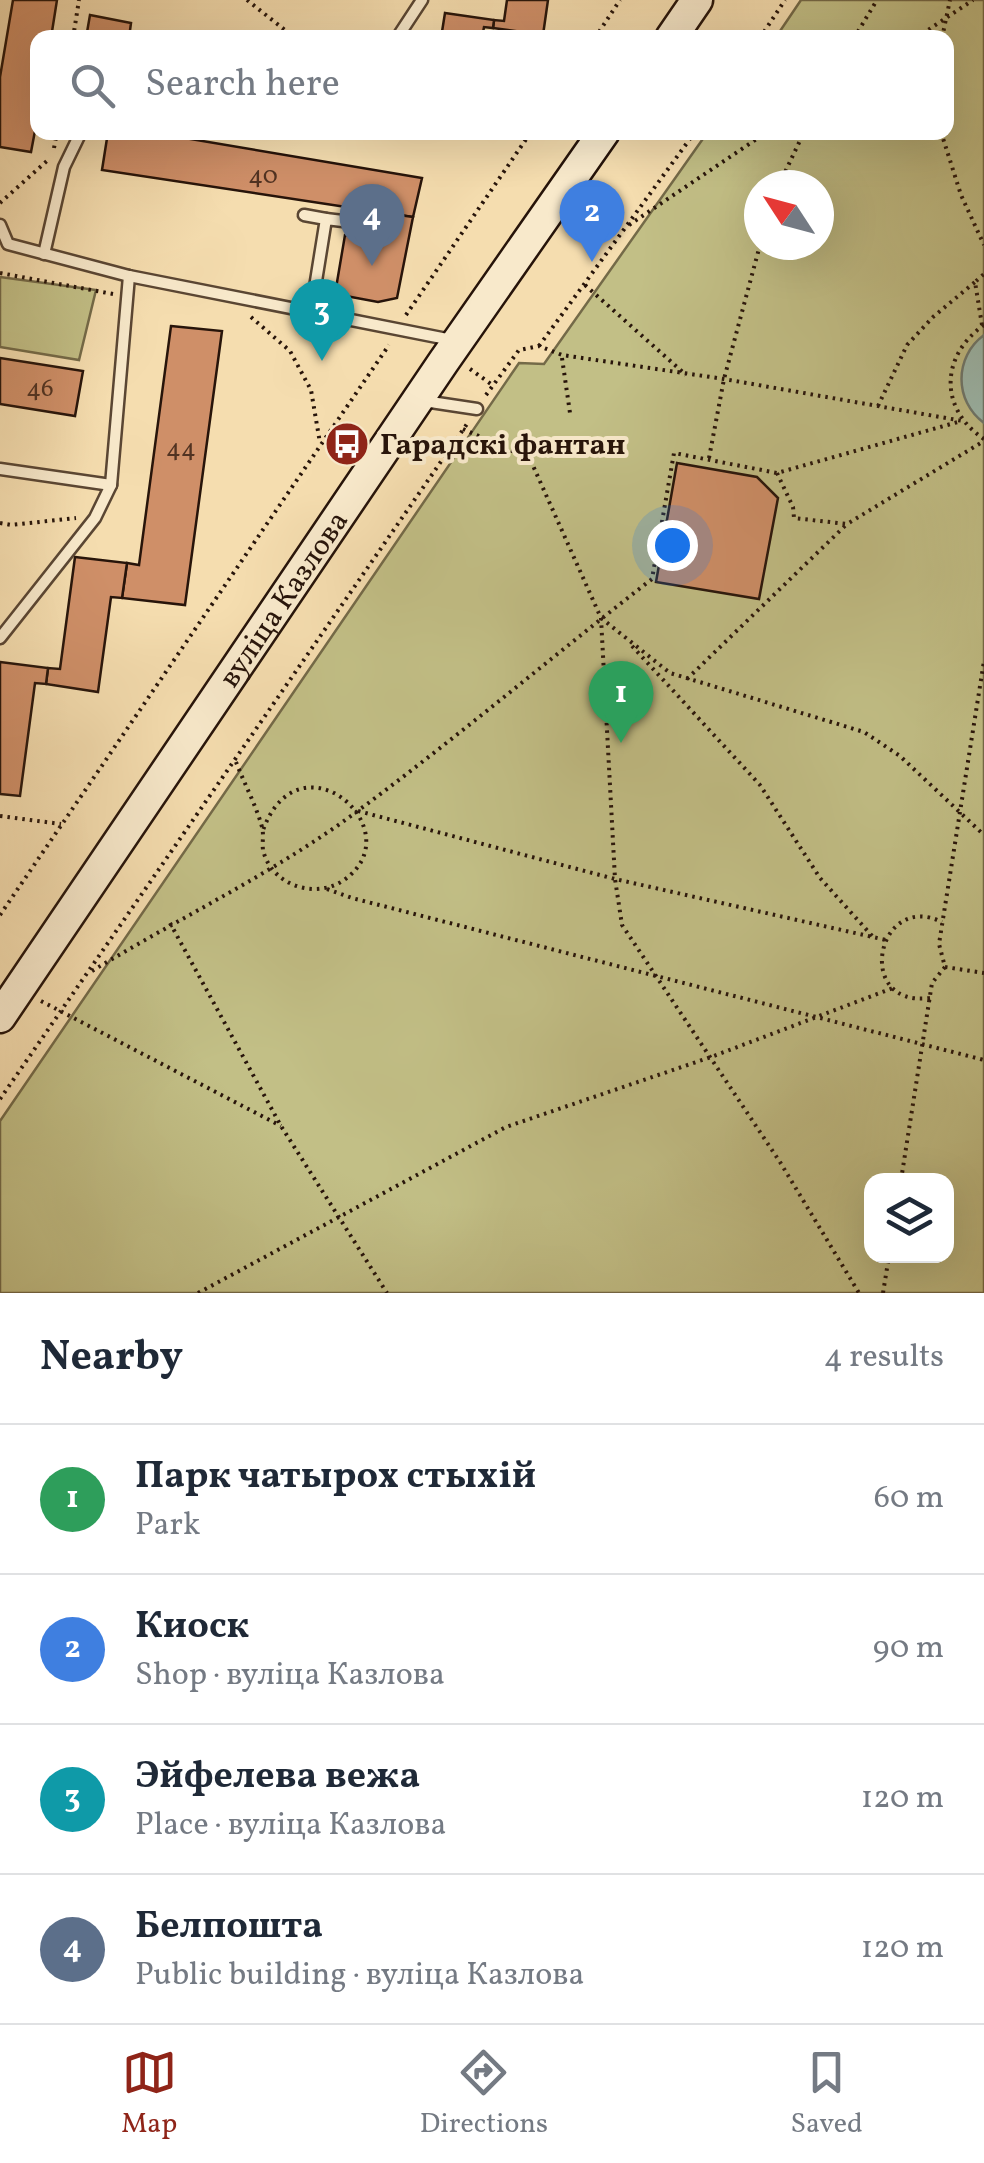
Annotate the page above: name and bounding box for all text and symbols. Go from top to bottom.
search box [30,30,954,140]
icon: search [65,58,120,113]
text: Search here [145,59,340,112]
house number: 40 [248,159,278,194]
north arrow [744,170,834,260]
pin: 2 [560,180,624,262]
pin: 4 [340,184,404,266]
pin: 3 [290,278,354,361]
house number: 46 [26,372,54,407]
bus stop icon: Гарадскі фантан [324,421,370,467]
place label: Гарадскі фантан [380,425,626,467]
house number: 44 [166,432,196,467]
street label: вуліца Казлова [210,503,360,697]
your location [647,520,698,571]
pin: 1 [588,660,654,743]
map controls [864,1173,954,1263]
button: layers [864,1173,954,1263]
text: Nearby [40,1329,183,1388]
text: 4 results [824,1336,944,1380]
text: Парк чатырох стыхій [135,1451,536,1504]
text: 1 [66,1477,79,1521]
text: 60 m [874,1477,944,1521]
text: Park [135,1504,200,1548]
text: Киоск [135,1601,249,1654]
text: 2 [64,1627,81,1671]
text: 90 m [873,1627,944,1671]
text: Shop · вуліца Казлова [135,1654,445,1698]
text: Эйфелева вежа [135,1751,420,1804]
text: 3 [64,1777,81,1821]
text: 120 m [861,1777,944,1821]
text: Place · вуліца Казлова [135,1804,446,1848]
text: Белпошта [135,1901,323,1954]
text: 4 [63,1927,82,1971]
text: 120 m [861,1927,944,1971]
text: Public building · вуліца Казлова [135,1954,584,1998]
tab: Map [121,2045,177,2144]
tab: Directions [420,2045,548,2144]
tab: Saved [791,2045,863,2144]

